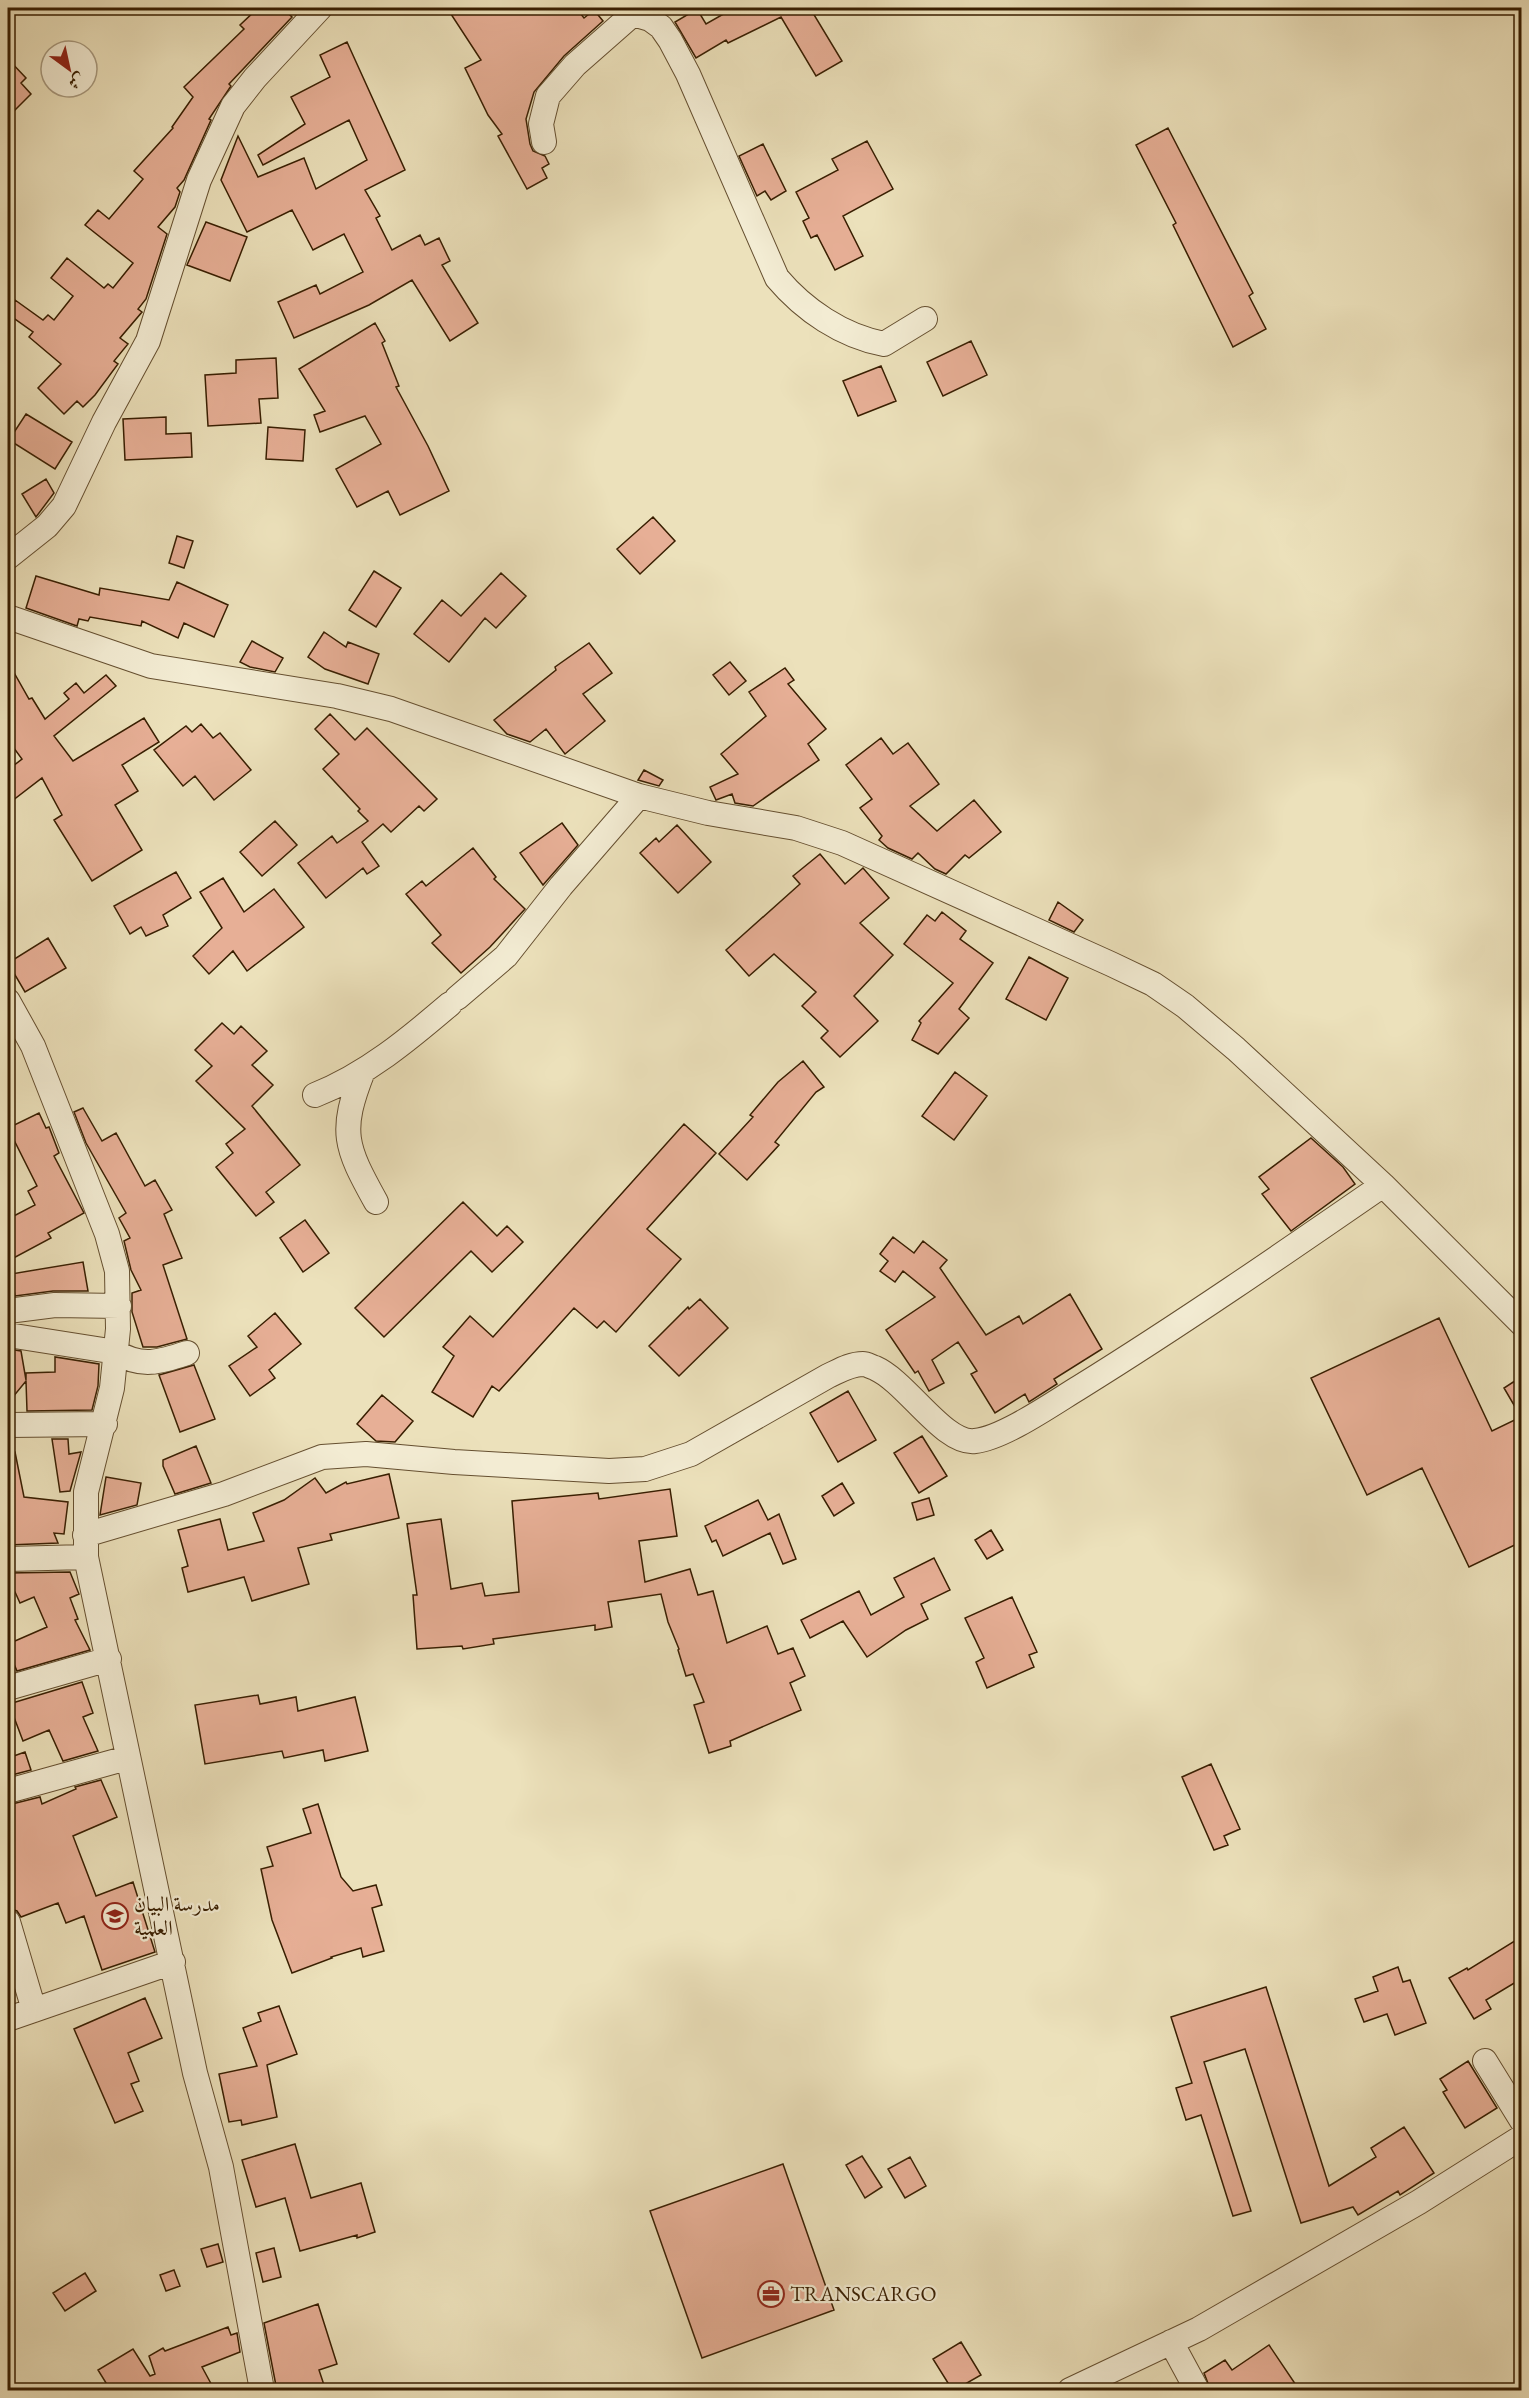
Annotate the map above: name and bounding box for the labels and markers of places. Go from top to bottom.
place label: مدرسة البيان العلمية [134,1890,220,1941]
school or university icon: مدرسة البيان العلمية [100,1901,130,1931]
office icon: TRANSCARGO [756,2279,786,2309]
place label: TRANSCARGO [790,2280,937,2307]

